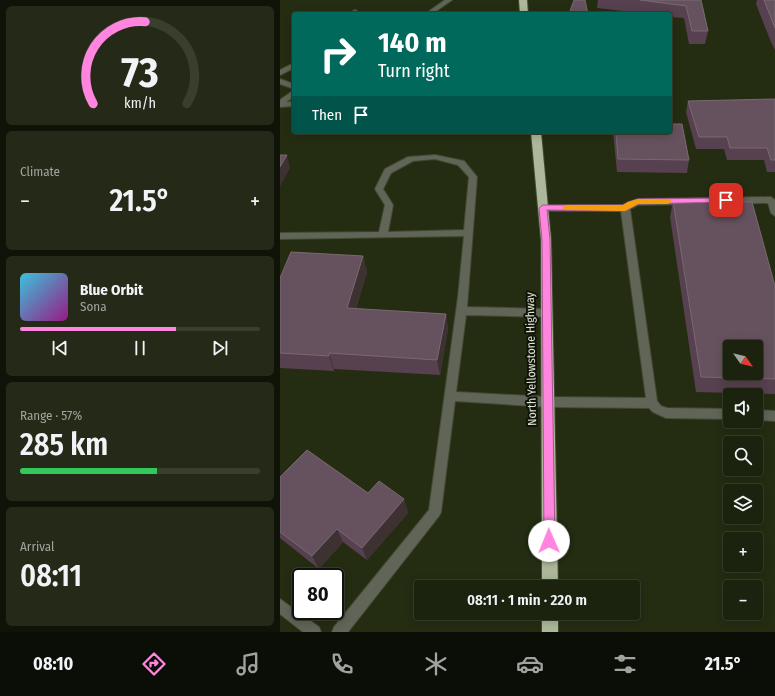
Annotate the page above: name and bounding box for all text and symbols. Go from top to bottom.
text: 140 m [378,26,447,59]
icon: right [312,28,364,80]
text: 73 [121,47,159,97]
text: Turn right [378,60,450,82]
text: km/h [124,94,156,111]
icon: arrive [350,104,372,126]
text: Then [312,106,342,124]
text: Climate [20,164,60,179]
text: 21.5° [109,183,170,219]
pin [709,183,743,217]
text: − [20,188,30,215]
text: + [250,188,260,215]
icon: arrive [715,189,737,211]
text: Blue Orbit [80,281,143,299]
street label: North Yellowstone Highway [523,291,539,426]
text: Sona [80,299,107,314]
icon: previous [49,337,71,359]
icon: pause [129,337,151,359]
icon: next [209,337,231,359]
north arrow [723,340,763,380]
map controls [723,340,763,620]
button: sound [723,388,763,428]
text: Range · 57% [20,408,82,423]
text: 285 km [20,427,108,463]
button: search [723,436,763,476]
button: layers [723,484,763,524]
position arrow [528,520,570,562]
button: + [723,532,763,572]
text: Arrival [20,539,54,554]
text: 08:11 [20,558,82,594]
speed limit sign: 80 [292,568,344,620]
button: − [723,580,763,620]
text: 08:11 · 1 min · 220 m [467,591,587,609]
icon: directions [140,650,168,678]
icon: music [234,650,262,678]
icon: phone [328,650,356,678]
icon: climate [422,650,450,678]
icon: car [516,650,544,678]
icon: filters [611,650,639,678]
text: 08:10 [33,653,73,675]
text: 21.5° [705,653,742,675]

